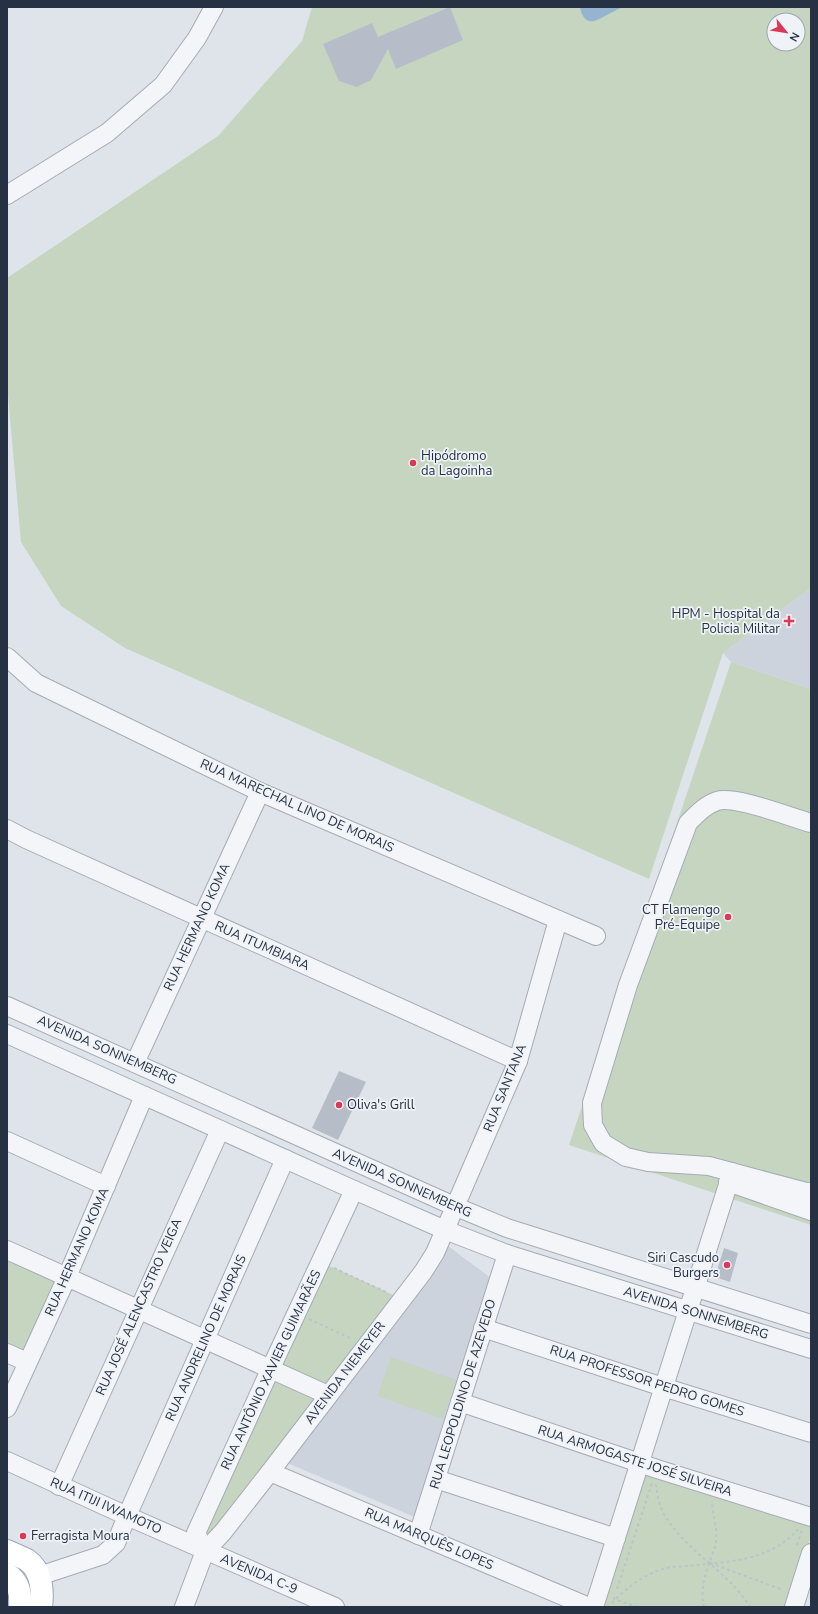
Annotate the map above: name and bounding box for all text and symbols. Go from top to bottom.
north arrow [766,12,806,52]
text: N [786,29,803,44]
place label: Hipódromo da Lagoinha [421,447,492,480]
marker: Hipódromo da Lagoinha [408,458,418,468]
place label: HPM - Hospital da Policia Militar [672,605,780,638]
marker: HPM - Hospital da Policia Militar [783,615,795,627]
street label: RUA MARECHAL LINO DE MORAIS [197,755,397,857]
street label: RUA HERMANO KOMA [159,860,235,994]
place label: CT Flamengo Pré-Equipe [642,901,720,934]
marker: CT Flamengo Pré-Equipe [723,912,733,922]
street label: RUA ITUMBIARA [212,917,313,975]
street label: AVENIDA SONNEMBERG [34,1011,180,1089]
street label: RUA SANTANA [479,1041,531,1135]
place label: Oliva's Grill [347,1096,415,1114]
marker: Oliva's Grill [334,1100,344,1110]
street label: AVENIDA SONNEMBERG [329,1144,475,1222]
street label: RUA HERMANO KOMA [41,1184,114,1319]
street label: RUA JOSÉ ALENCASTRO VEIGA [91,1215,186,1398]
place label: Siri Cascudo Burgers [647,1249,719,1282]
street label: RUA ANDRELINO DE MORAIS [161,1252,251,1424]
marker: Siri Cascudo Burgers [722,1260,732,1270]
street label: RUA ANTÔNIO XAVIER GUIMARÃES [216,1267,325,1473]
street label: AVENIDA SONNEMBERG [621,1282,771,1344]
street label: RUA LEOPOLDINO DE AZEVEDO [425,1297,501,1491]
street label: AVENIDA NIEMEYER [301,1318,390,1428]
street label: RUA PROFESSOR PEDRO GOMES [547,1341,747,1421]
street label: RUA ARMOGASTE JOSÉ SILVEIRA [535,1420,735,1501]
street label: RUA ITIJI IWAMOTO [47,1473,165,1539]
street label: RUA MARQUÊS LOPES [362,1503,497,1574]
place label: Ferragista Moura [31,1527,130,1545]
marker: Ferragista Moura [18,1531,28,1541]
street label: AVENIDA C-9 [218,1550,300,1598]

